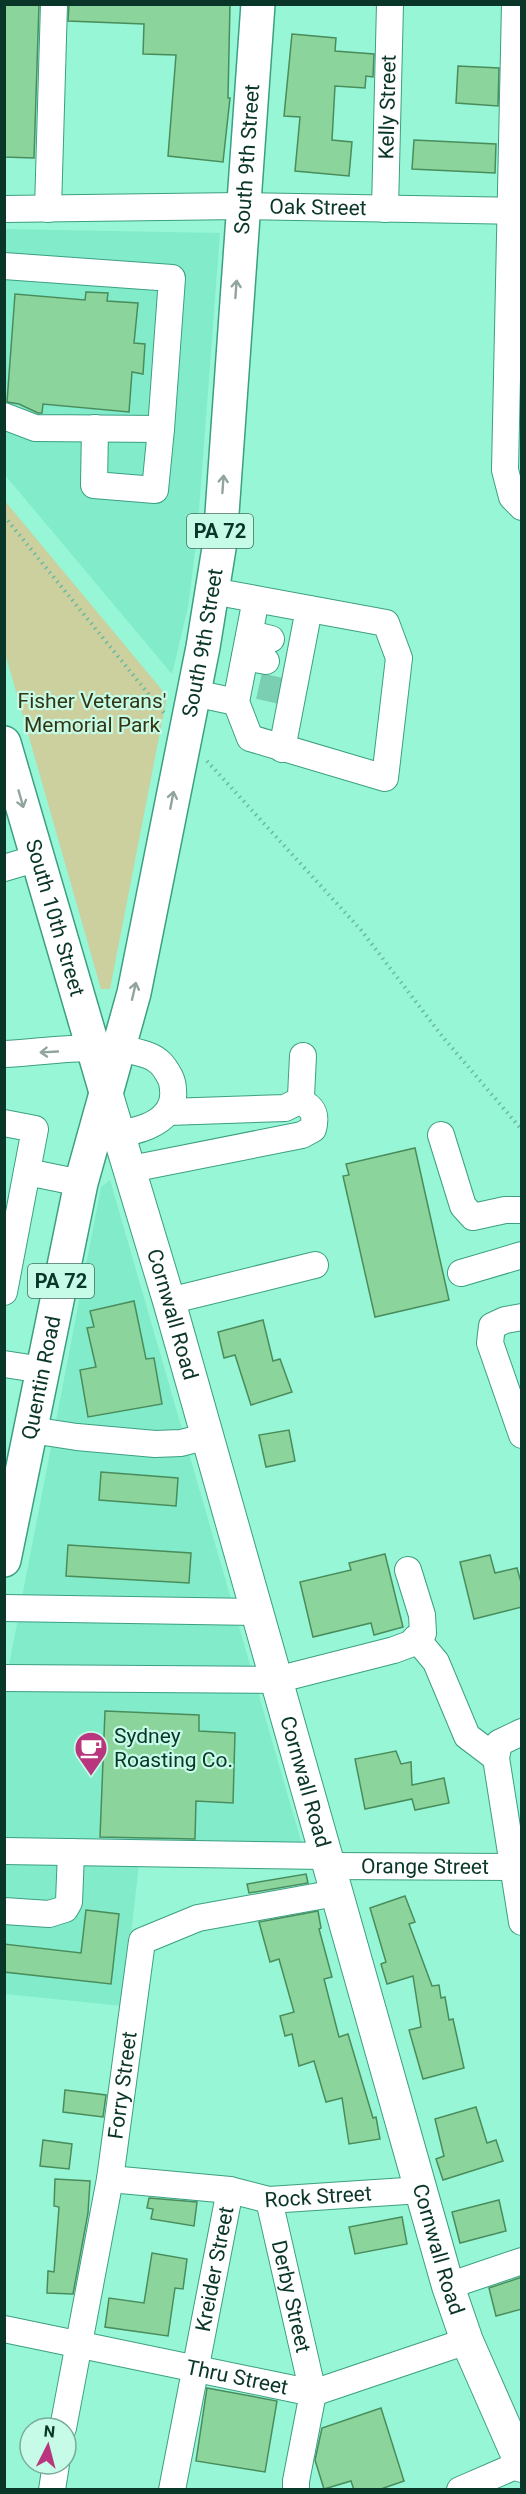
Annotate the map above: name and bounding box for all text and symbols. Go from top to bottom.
street label: Kelly Street [374,54,401,160]
street label: South 9th Street [230,83,264,235]
street label: Oak Street [269,194,367,220]
one-way arrow [231,280,242,300]
one-way arrow [218,474,229,494]
road number: PA 72 [187,514,253,548]
street label: South 9th Street [177,567,228,719]
park label: Fisher Veterans' Memorial Park [18,689,166,737]
one-way arrow [16,789,27,808]
one-way arrow [167,791,178,810]
street label: South 10th Street [21,836,89,999]
one-way arrow [129,982,141,1001]
one-way arrow [39,1047,59,1058]
street label: Cornwall Road [142,1246,203,1383]
road number: PA 72 [28,1264,94,1298]
street label: Quentin Road [17,1314,66,1442]
street label: Cornwall Road [275,1713,335,1850]
place label: Sydney Roasting Co. [114,1724,233,1772]
cafe icon: Sydney Roasting Co. [73,1730,109,1777]
street label: Orange Street [361,1854,489,1879]
street label: Forry Street [103,2030,142,2141]
street label: Rock Street [264,2181,373,2212]
street label: Cornwall Road [408,2181,469,2318]
street label: Kreider Street [191,2204,239,2334]
street label: Derby Street [267,2238,315,2355]
street label: Thru Street [184,2355,290,2400]
north arrow [18,2416,78,2476]
text: N [43,2422,56,2442]

